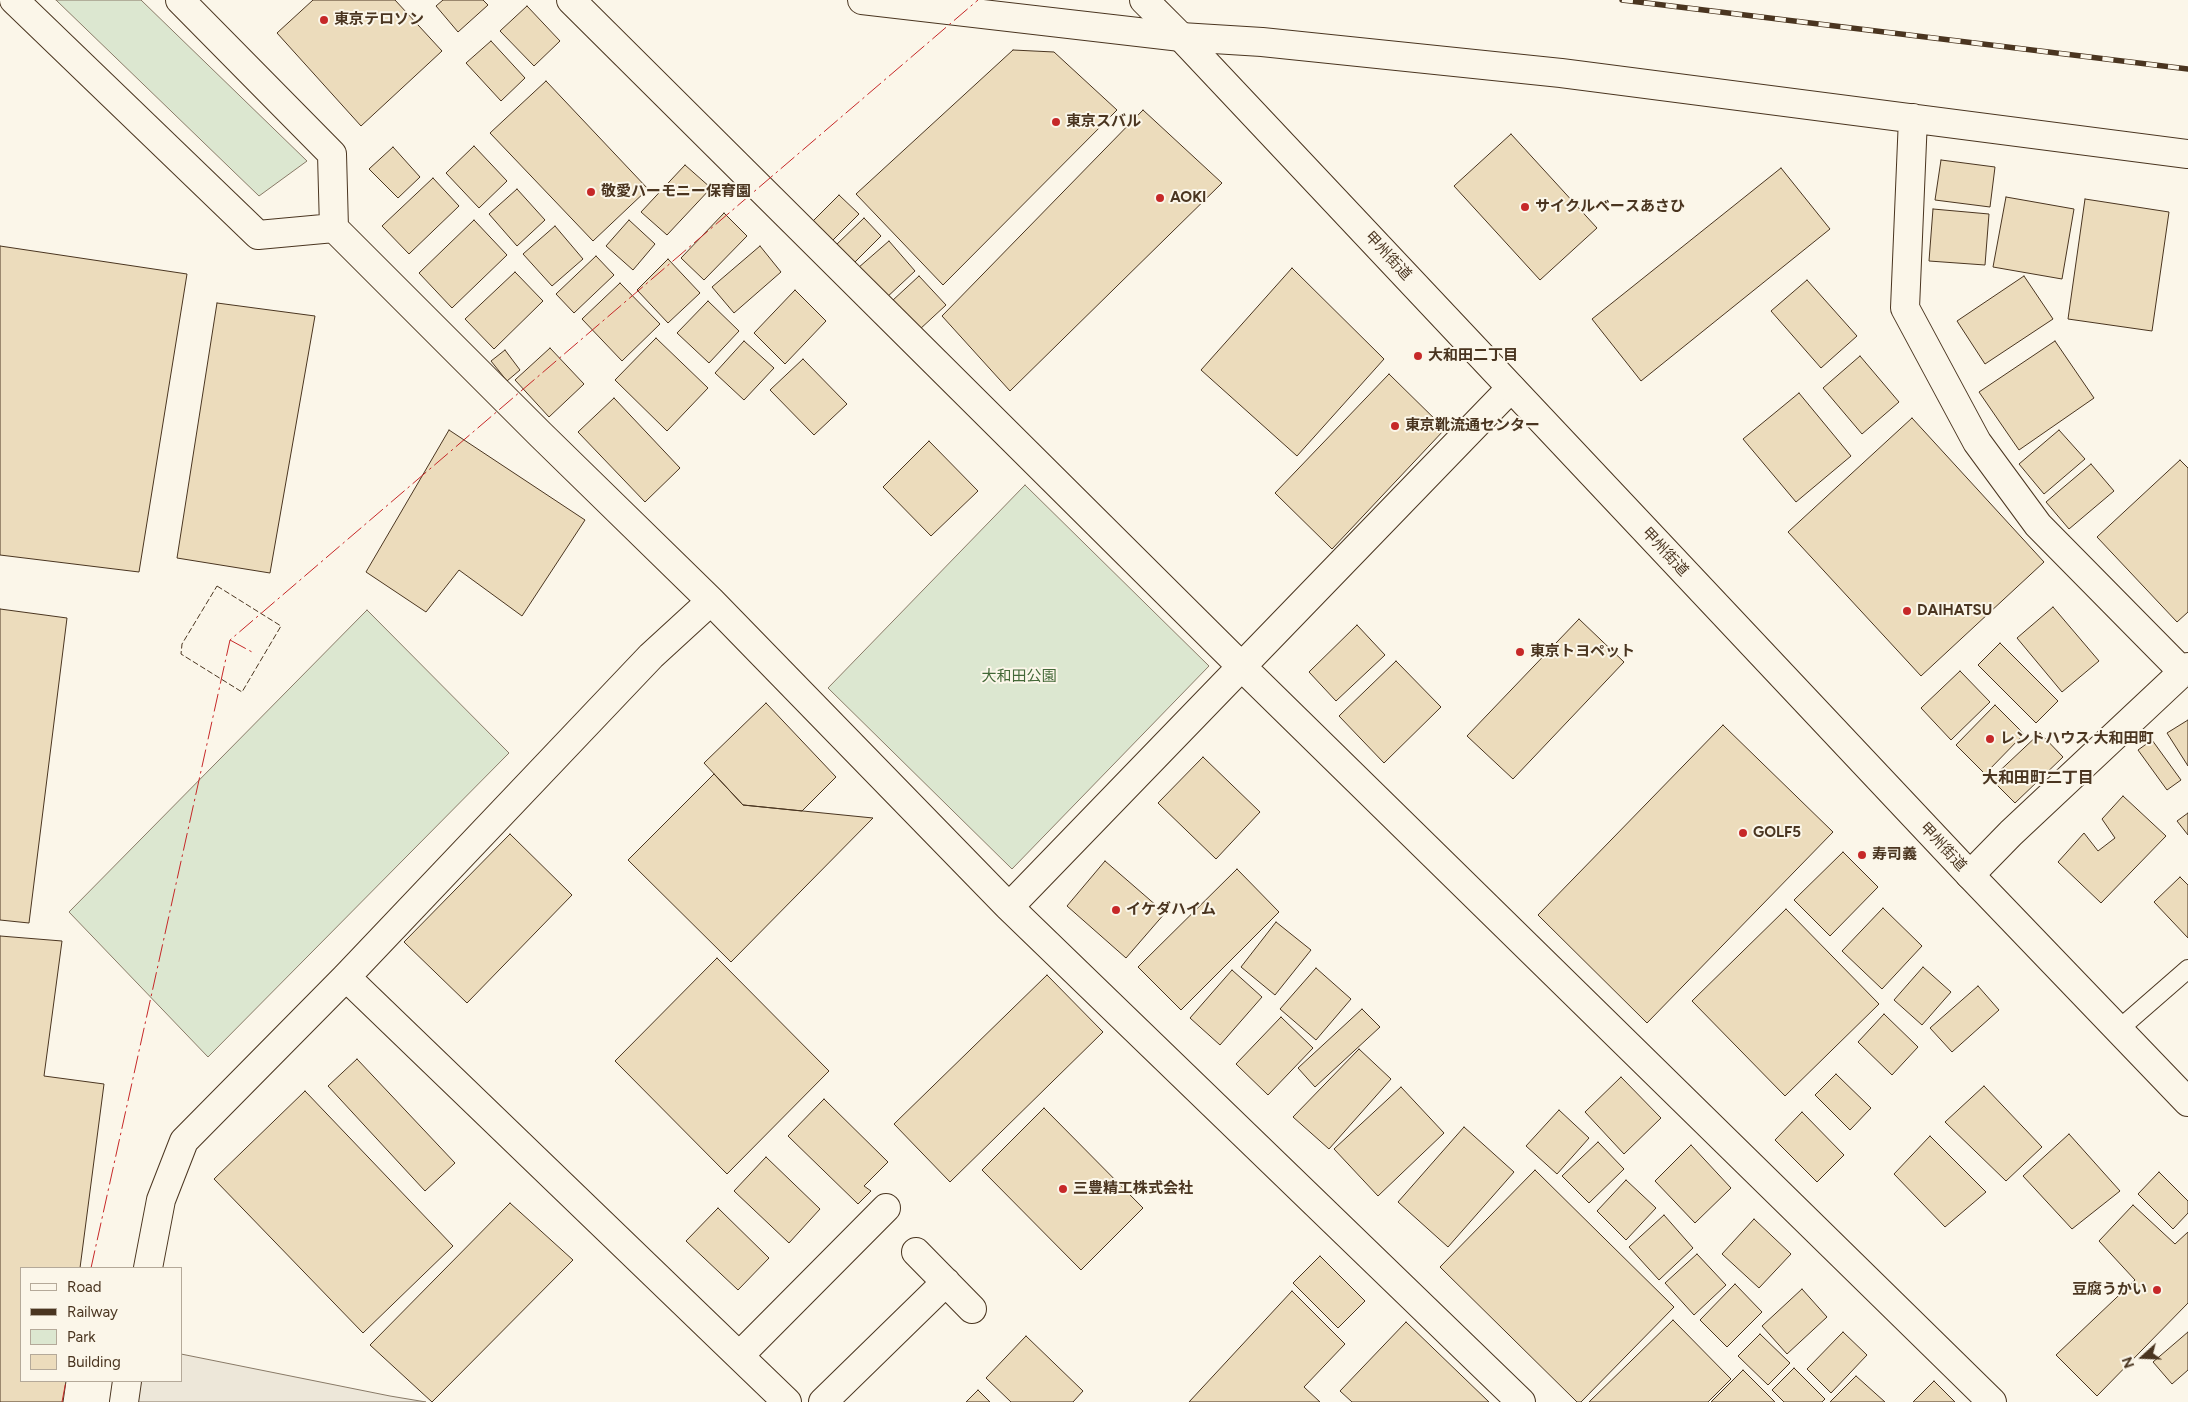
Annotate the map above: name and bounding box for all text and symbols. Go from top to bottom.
place label: 東京テロソン [334,11,424,29]
marker: 東京テロソン [318,14,330,26]
place label: 東京スバル [1066,113,1141,131]
marker: 東京スバル [1050,116,1062,128]
place label: 敬愛ハーモニー保育園 [601,183,751,201]
marker: 敬愛ハーモニー保育園 [585,186,597,198]
place label: AOKI [1170,189,1206,207]
marker: AOKI [1154,192,1166,204]
place label: サイクルベースあさひ [1535,198,1685,216]
marker: サイクルベースあさひ [1519,201,1531,213]
street label: 甲州街道 [1361,228,1415,284]
place label: 大和田二丁目 [1428,347,1518,365]
marker: 大和田二丁目 [1412,350,1424,362]
place label: 東京靴流通センター [1405,417,1540,435]
marker: 東京靴流通センター [1389,420,1401,432]
street label: 甲州街道 [1638,524,1692,580]
place label: DAIHATSU [1917,602,1992,620]
marker: DAIHATSU [1901,605,1913,617]
place label: 東京トヨペット [1530,643,1635,661]
marker: 東京トヨペット [1514,646,1526,658]
park label: 大和田公園 [982,668,1056,686]
place label: レントハウス 大和田町 [2000,730,2154,748]
marker: レントハウス 大和田町 [1984,733,1996,745]
district label: 大和田町二丁目 [1982,768,2094,788]
street label: 甲州街道 [1916,819,1970,875]
place label: GOLF5 [1753,824,1801,842]
marker: GOLF5 [1737,827,1749,839]
place label: 寿司義 [1872,846,1917,864]
marker: 寿司義 [1856,849,1868,861]
place label: イケダハイム [1126,901,1216,919]
marker: イケダハイム [1110,904,1122,916]
place label: 三豊精工株式会社 [1073,1180,1193,1198]
marker: 三豊精工株式会社 [1057,1183,1069,1195]
legend [20,1267,182,1382]
text: Road [67,1278,102,1296]
place label: 豆腐うかい [2072,1281,2147,1299]
marker: 豆腐うかい [2151,1284,2163,1296]
text: Railway [67,1303,118,1321]
text: Park [67,1328,96,1346]
north arrow [2118,1332,2168,1382]
text: Building [67,1353,121,1371]
text: N [2119,1354,2138,1370]

